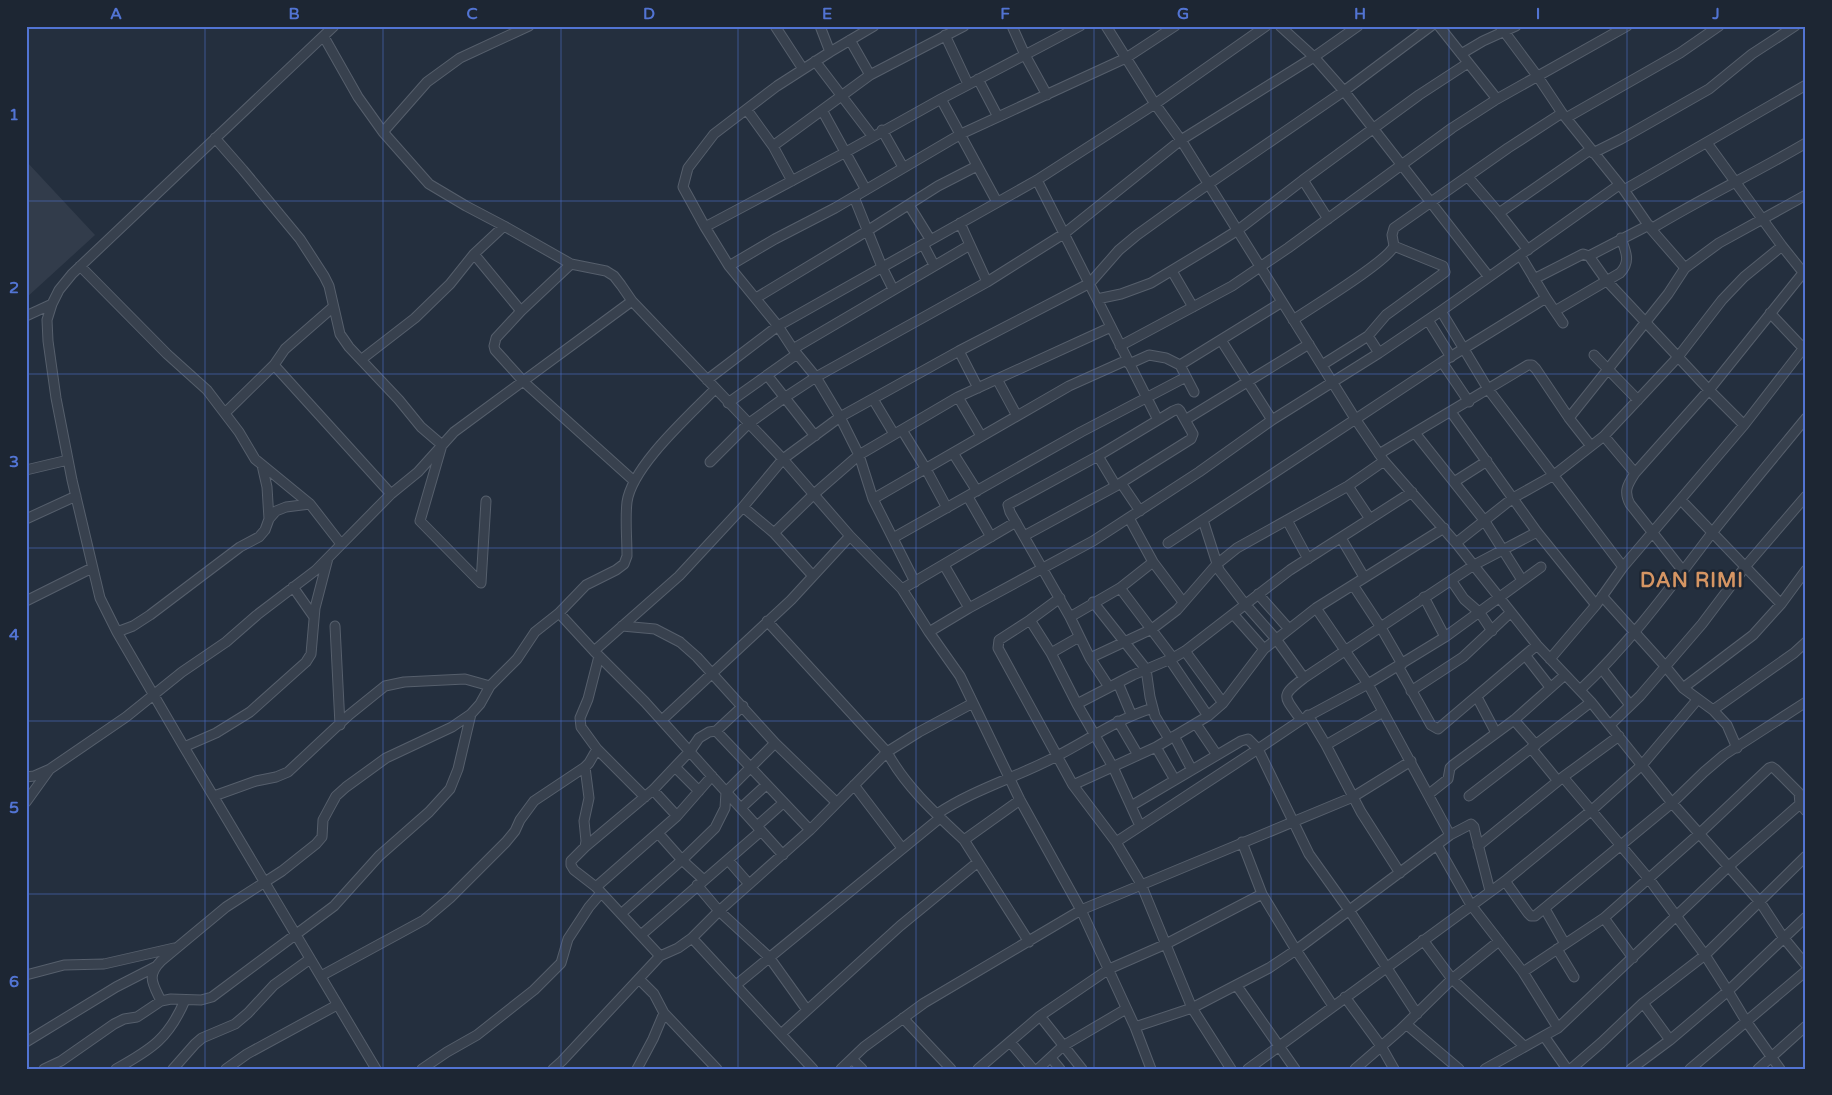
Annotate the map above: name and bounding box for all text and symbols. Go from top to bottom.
text: A [110,4,122,24]
text: B [288,4,300,24]
text: C [466,4,478,24]
text: D [643,4,655,24]
text: E [822,4,832,24]
text: F [1000,4,1010,24]
text: G [1177,4,1189,24]
text: H [1354,4,1366,24]
text: I [1536,4,1540,24]
text: J [1711,4,1720,24]
text: 1 [9,105,19,125]
text: 2 [9,278,19,298]
text: 3 [9,452,19,472]
district label: DAN RIMI [1640,569,1744,593]
text: 4 [9,625,19,645]
text: 5 [9,798,19,818]
text: 6 [9,972,19,992]

